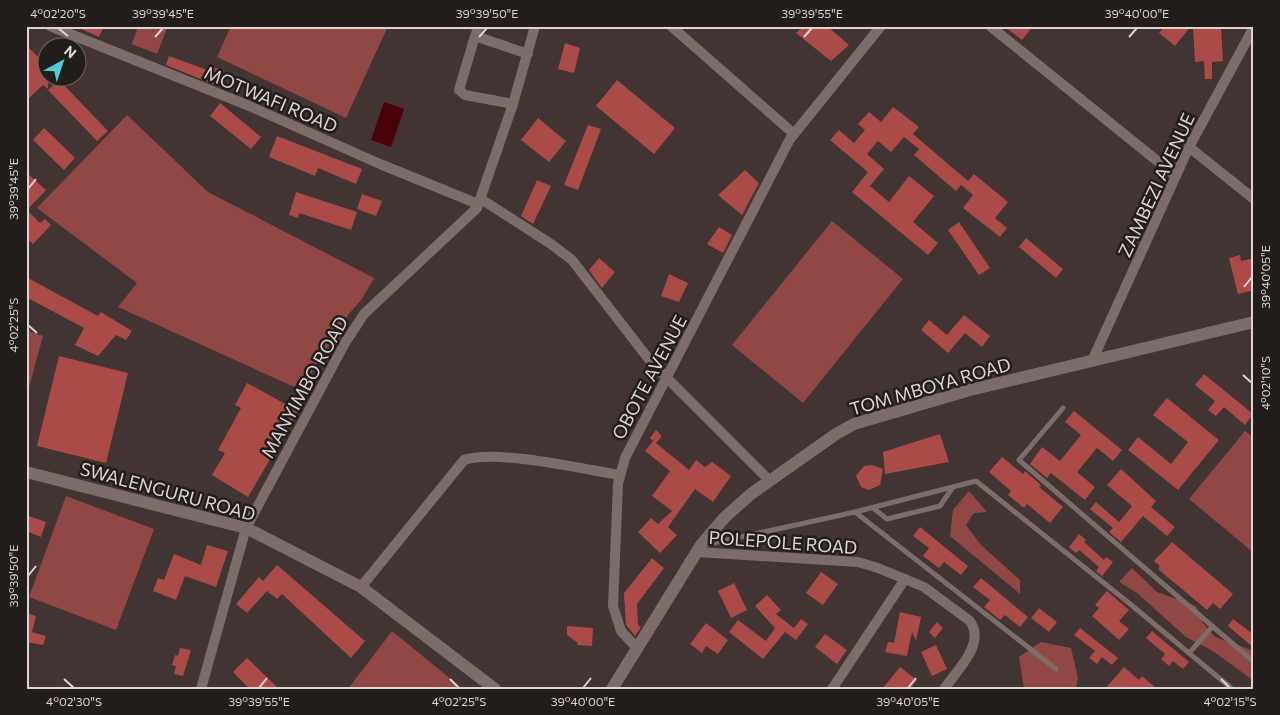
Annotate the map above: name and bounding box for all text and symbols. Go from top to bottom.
text: 4°02'20"S [30,6,86,20]
text: 39°39'45"E [132,6,194,20]
text: 39°39'50"E [456,6,518,20]
text: 39°39'55"E [781,6,843,20]
text: 39°40'00"E [1105,6,1169,20]
north arrow [38,38,88,88]
text: N [61,42,80,62]
street label: MOTWAFI ROAD [201,61,341,137]
street label: ZAMBEZI AVENUE [1113,110,1199,260]
text: 39°39'45"E [6,158,20,220]
text: 39°40'05"E [1258,245,1272,309]
text: 4°02'25"S [6,298,20,352]
street label: OBOTE AVENUE [607,311,691,443]
street label: MANYIMBO ROAD [256,312,352,462]
street label: TOM MBOYA ROAD [847,352,1013,420]
text: 4°02'10"S [1258,356,1272,410]
street label: SWALENGURU ROAD [78,457,258,525]
street label: POLEPOLE ROAD [708,526,858,558]
text: 39°39'50"E [6,545,20,607]
text: 4°02'30"S [46,694,102,708]
text: 39°39'55"E [228,694,290,708]
text: 4°02'25"S [432,694,486,708]
text: 39°40'00"E [551,694,615,708]
text: 39°40'05"E [876,694,940,708]
text: 4°02'15"S [1203,694,1257,708]

